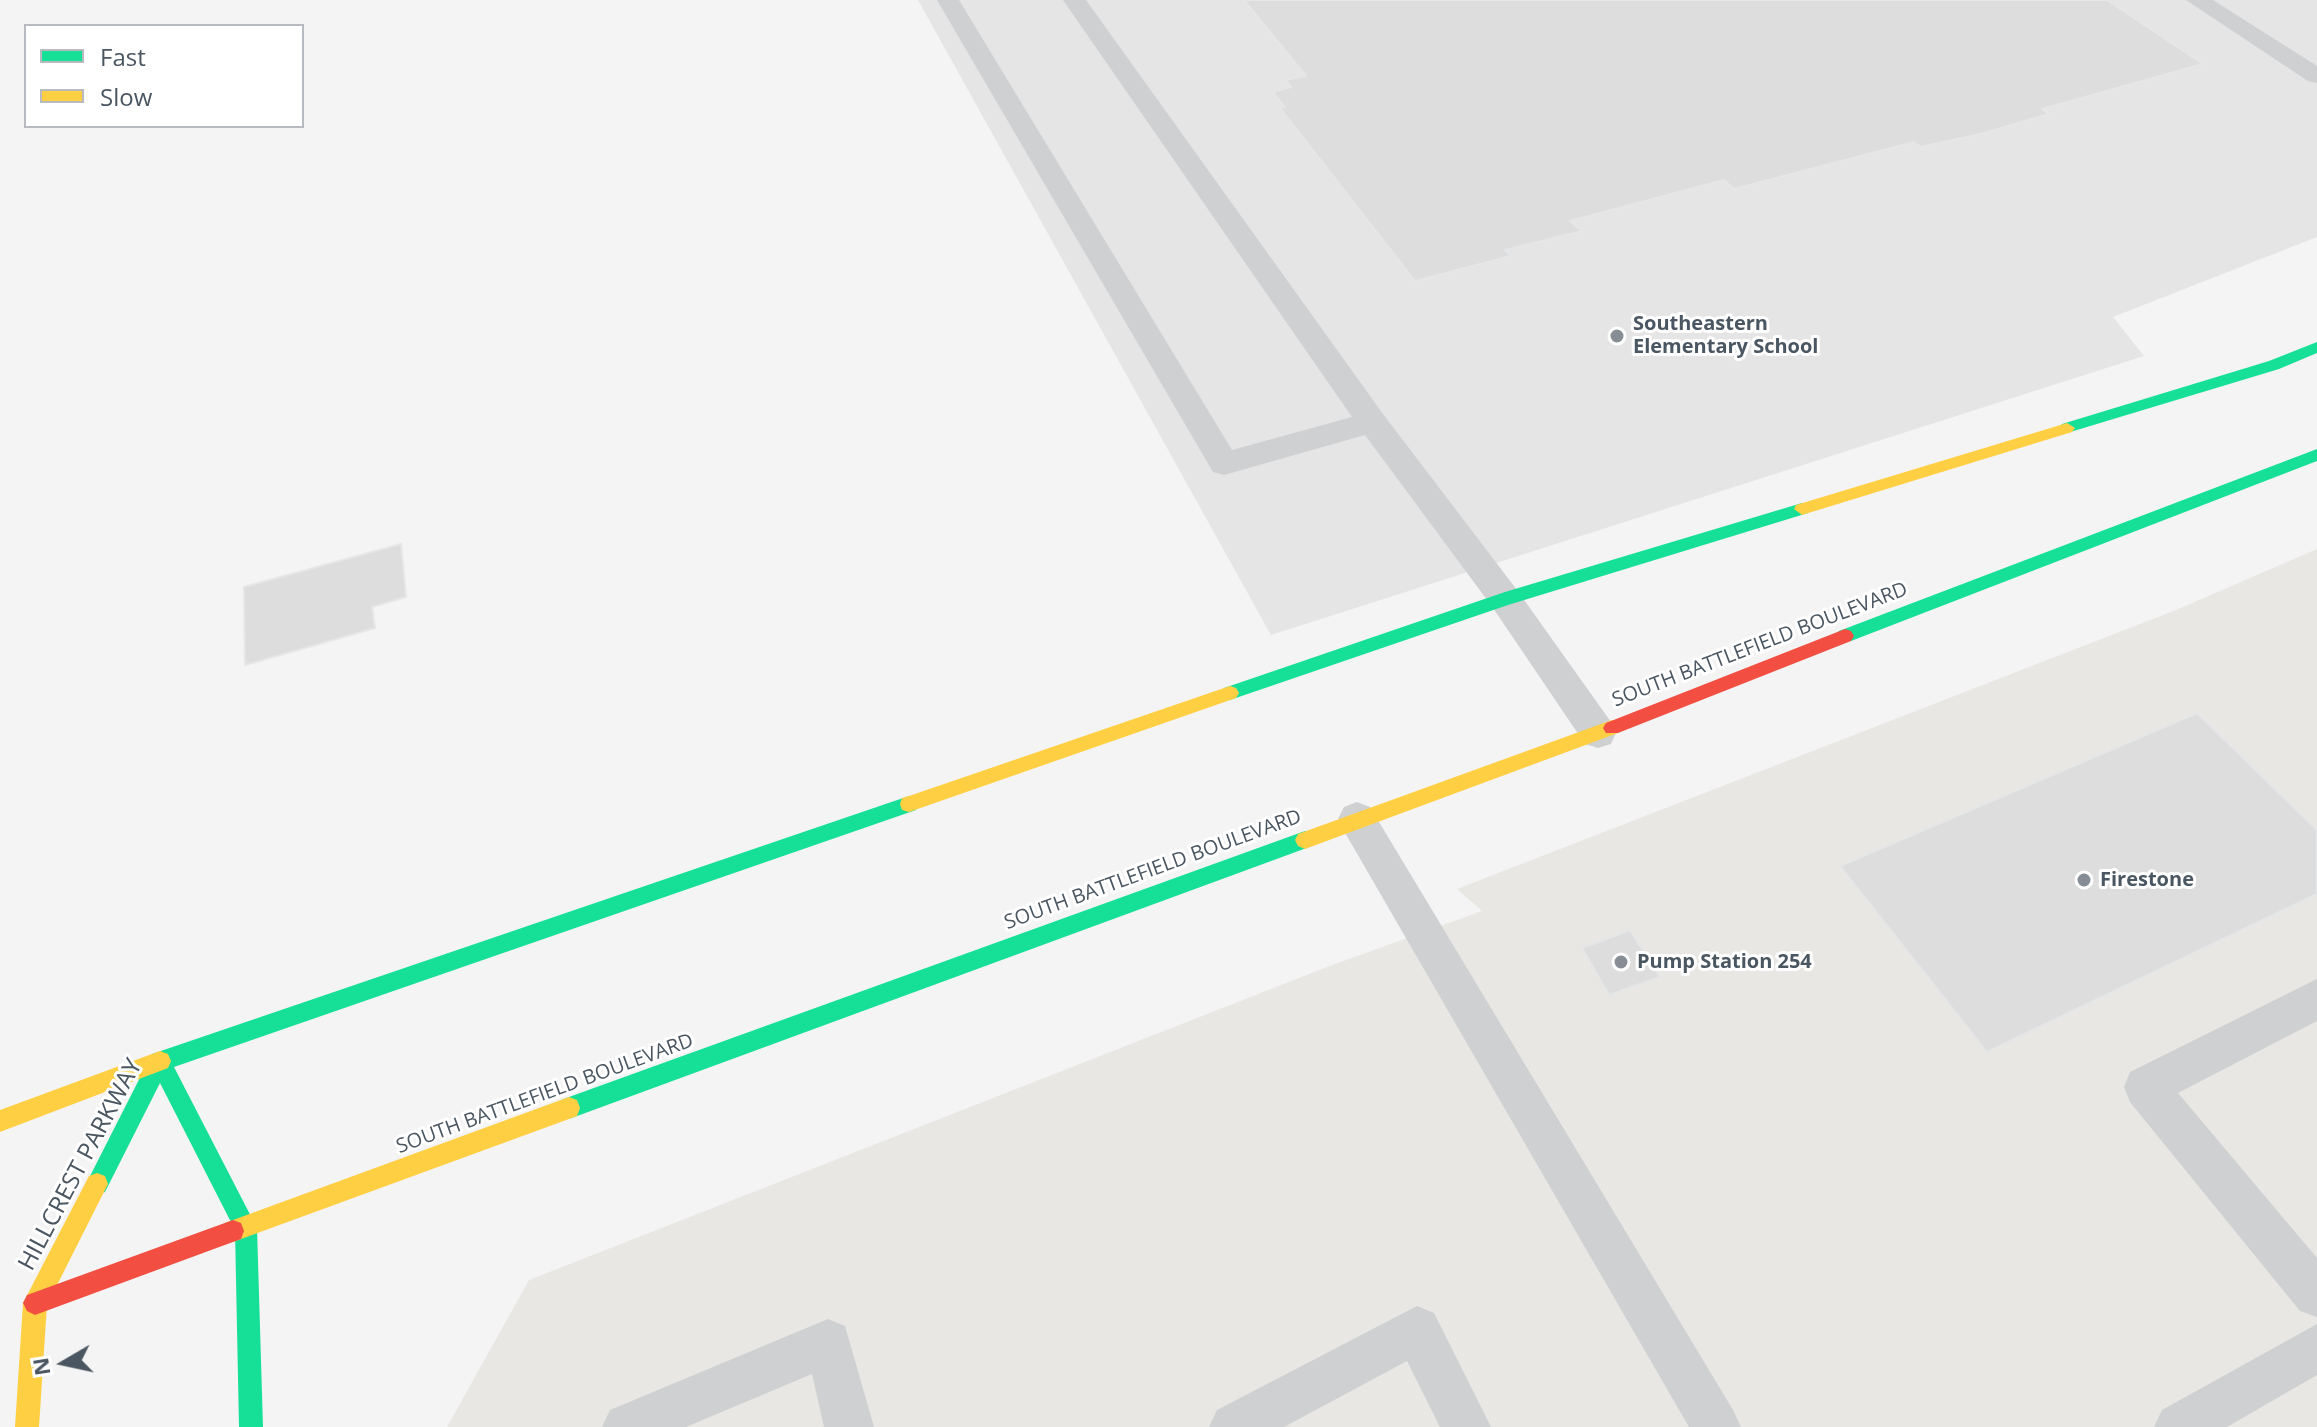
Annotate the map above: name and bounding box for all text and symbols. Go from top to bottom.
legend [24,24,304,128]
text: Fast [100,40,146,73]
text: Slow [100,80,152,113]
place label: Southeastern Elementary School [1633,312,1818,359]
marker: Southeastern Elementary School [1608,327,1626,345]
street label: SOUTH BATTLEFIELD BOULEVARD [1609,577,1911,713]
street label: SOUTH BATTLEFIELD BOULEVARD [1001,805,1305,935]
place label: Firestone [2100,868,2194,892]
marker: Firestone [2075,871,2093,889]
place label: Pump Station 254 [1637,950,1812,974]
marker: Pump Station 254 [1612,953,1630,971]
street label: SOUTH BATTLEFIELD BOULEVARD [393,1029,697,1159]
street label: HILLCREST PARKWAY [13,1054,149,1276]
north arrow [24,1323,104,1403]
text: N [24,1356,57,1378]

